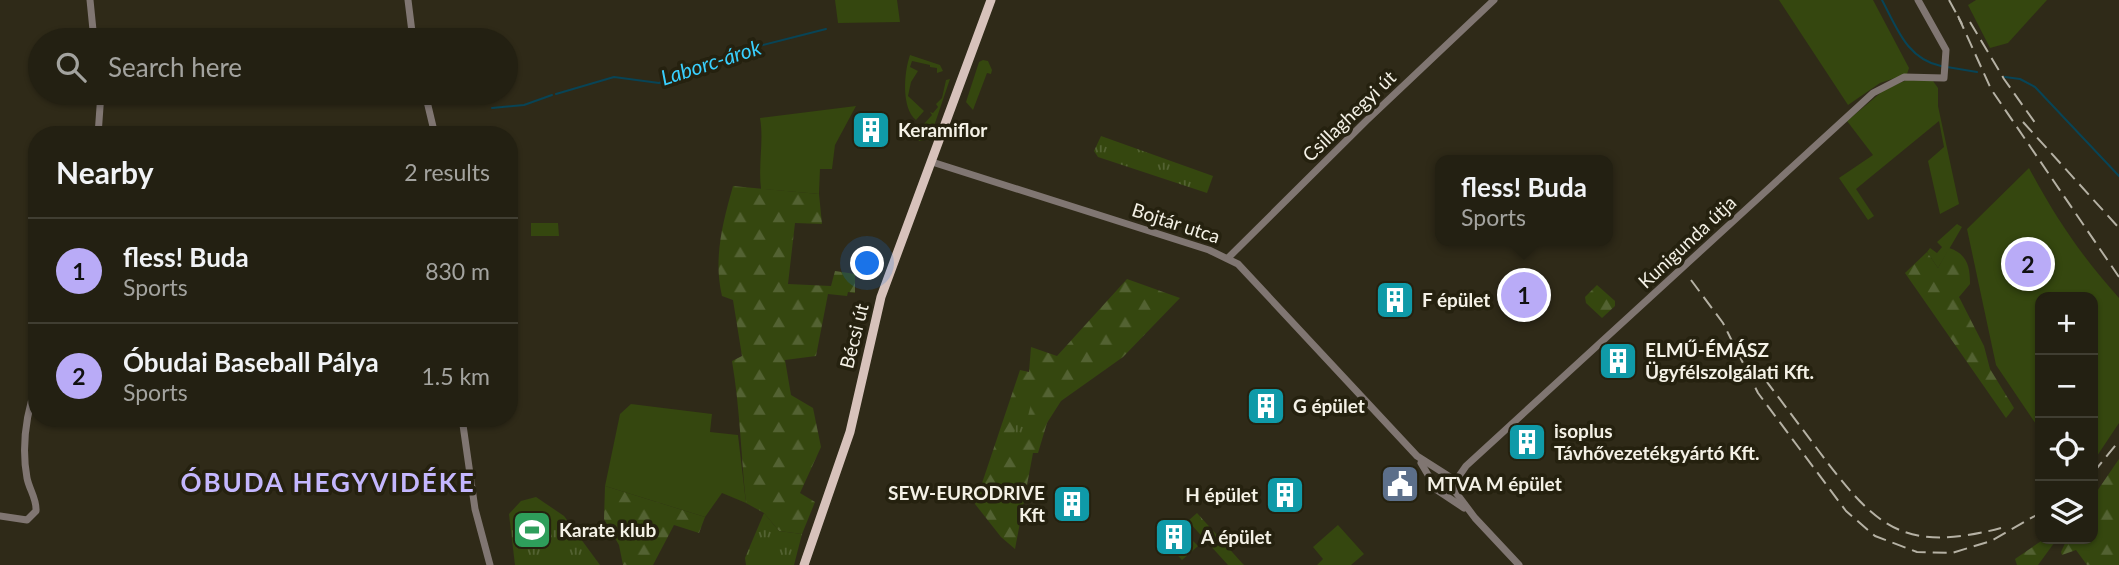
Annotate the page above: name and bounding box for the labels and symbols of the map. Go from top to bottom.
water label: Laborc-árok [657,33,765,90]
street label: Csillaghegyi út [1297,65,1400,166]
building icon: Keramiflor [850,109,892,151]
place label: Keramiflor [898,118,988,141]
street label: Kunigunda útja [1633,190,1740,293]
street label: Bojtár utca [1129,198,1223,248]
pin: 2 [2005,238,2051,290]
your location [850,246,884,280]
pin: 1 [1501,269,1547,321]
building icon: F épület [1374,279,1416,321]
place label: F épület [1422,288,1490,311]
street label: Bécsi út [834,301,873,371]
place label: ELMŰ-ÉMÁSZ Ügyfélszolgálati Kft. [1645,338,1814,383]
building icon: ELMŰ-ÉMÁSZ Ügyfélszolgálati Kft. [1597,340,1639,382]
building icon: G épület [1245,385,1287,427]
place label: G épület [1293,394,1365,417]
place label: isoplus Távhővezetékgyártó Kft. [1554,419,1759,464]
building icon: isoplus Távhővezetékgyártó Kft. [1506,421,1548,463]
public building icon: MTVA M épület [1379,463,1421,505]
district label: ÓBUDA HEGYVIDÉKE [180,466,476,498]
place label: MTVA M épület [1427,472,1562,495]
building icon: H épület [1264,474,1306,516]
place label: SEW-EURODRIVE Kft [888,481,1046,526]
building icon: SEW-EURODRIVE Kft [1051,483,1093,525]
place label: H épület [1185,483,1258,506]
sports icon: Karate klub [511,509,553,551]
building icon: A épület [1153,516,1195,558]
place label: Karate klub [559,518,656,541]
place label: A épület [1200,525,1272,548]

